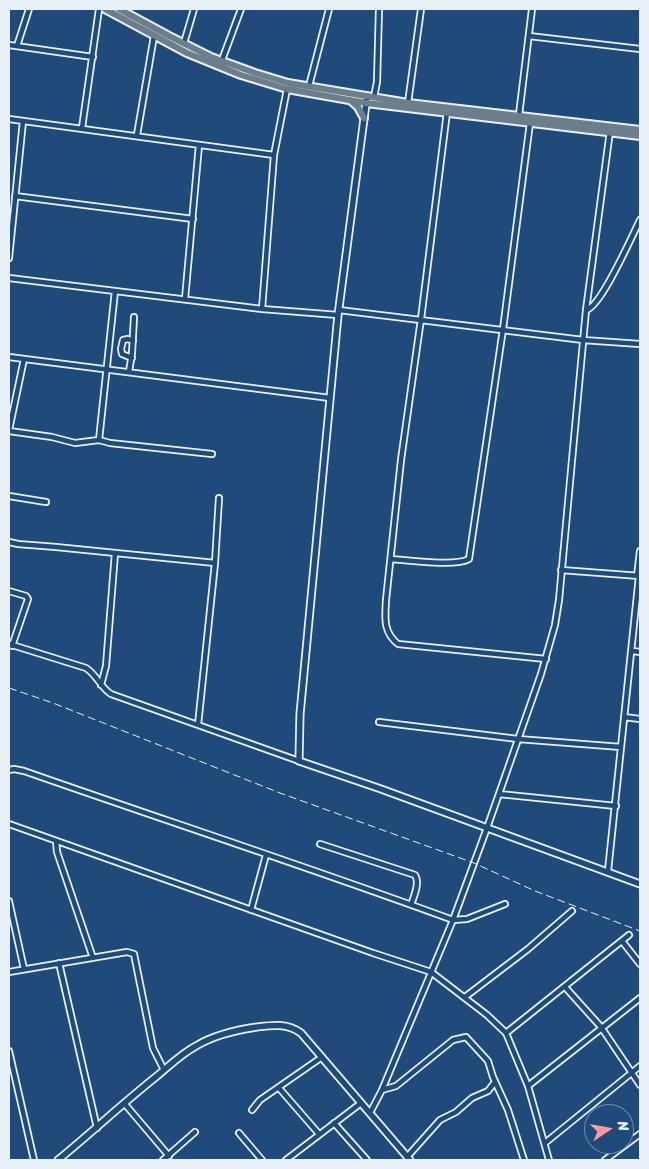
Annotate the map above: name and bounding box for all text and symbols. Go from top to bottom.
north arrow [584,1104,634,1154]
text: N [610,1119,636,1133]

